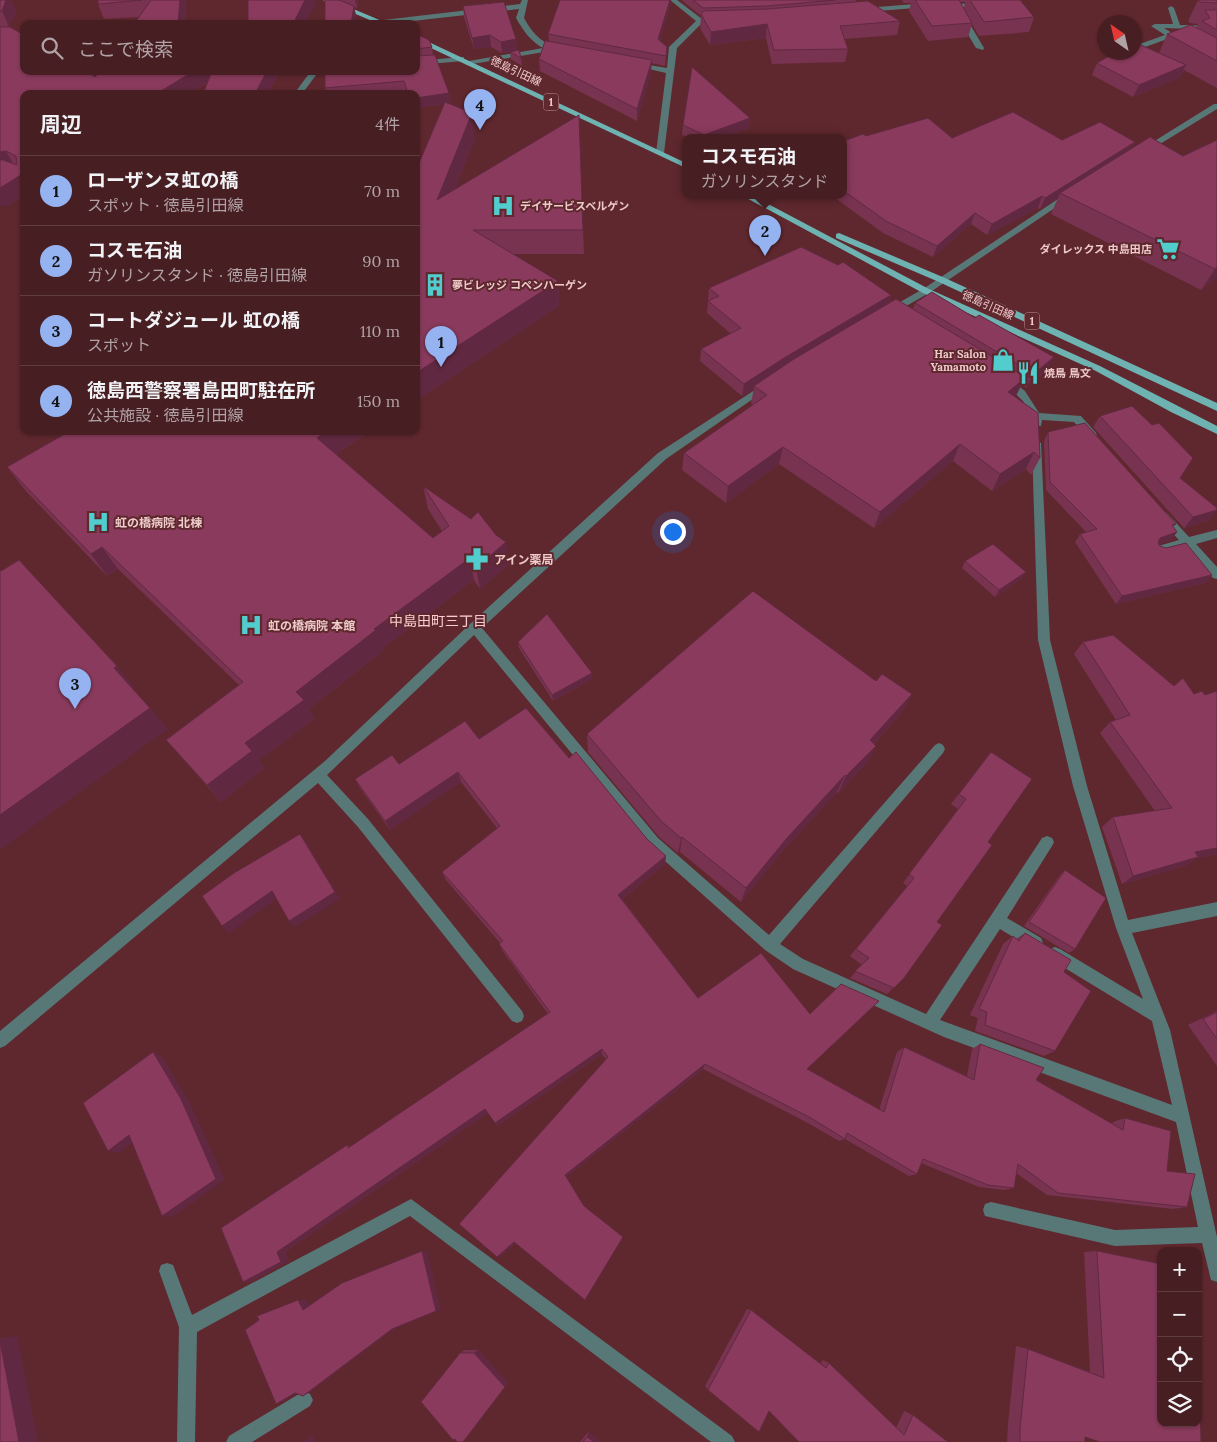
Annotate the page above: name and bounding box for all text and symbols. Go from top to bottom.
north arrow [1097,15,1142,60]
search box [20,20,420,75]
icon: search [38,34,66,62]
text: ここで検索 [78,37,173,61]
street label: 徳島引田線 [488,53,544,89]
pin: 4 [464,89,496,130]
road number: 1 [544,94,558,110]
text: 周辺 [40,111,82,138]
text: 4件 [375,114,400,134]
popup [682,134,847,199]
text: コスモ石油 [701,144,796,168]
text: ローザンヌ虹の橋 [87,168,239,192]
text: ガソリンスタンド [701,171,828,191]
text: 1 [53,181,59,201]
text: 70 m [364,181,400,201]
hospital icon: デイサービスベルゲン [490,193,516,219]
text: スポット · 徳島引田線 [87,195,243,215]
place label: デイサービスベルゲン [520,199,629,213]
pin: 2 [749,215,781,256]
supermarket icon: ダイレックス 中島田店 [1155,236,1181,262]
text: コスモ石油 [87,238,182,262]
place label: ダイレックス 中島田店 [1039,242,1152,256]
text: 2 [52,251,60,271]
text: 90 m [362,251,400,271]
text: ガソリンスタンド · 徳島引田線 [87,265,307,285]
building icon: 夢ビレッジ コペンハーゲン [422,272,448,298]
place label: 夢ビレッジ コペンハーゲン [452,278,587,292]
street label: 徳島引田線 [960,287,1016,323]
text: コートダジュール 虹の橋 [87,308,300,332]
road number: 1 [1024,312,1040,330]
text: 3 [52,321,60,341]
text: 110 m [360,321,400,341]
pin: 1 [425,326,457,367]
text: スポット [87,335,151,355]
place label: Har Salon Yamamoto [931,347,986,374]
shop icon: Har Salon Yamamoto [990,347,1016,373]
restaurant icon: 焼鳥 鳥文 [1015,360,1041,386]
place label: 焼鳥 鳥文 [1044,366,1091,380]
text: 徳島西警察署島田町駐在所 [87,378,315,402]
text: 4 [52,391,60,411]
text: 150 m [357,391,400,411]
text: 公共施設 · 徳島引田線 [87,405,243,425]
hospital icon: 虹の橋病院 北棟 [85,509,111,535]
place label: 虹の橋病院 北棟 [115,515,202,530]
your location [660,519,686,545]
pharmacy icon: アイン薬局 [464,546,490,572]
place label: アイン薬局 [494,552,553,567]
hospital icon: 虹の橋病院 本館 [238,612,264,638]
district label: 中島田町三丁目 [389,612,487,630]
place label: 虹の橋病院 本館 [268,618,355,633]
pin: 3 [59,668,91,709]
map controls [1157,1247,1202,1427]
button: + [1157,1247,1202,1292]
button: − [1157,1292,1202,1337]
button: locate [1157,1337,1202,1382]
button: layers [1157,1382,1202,1427]

